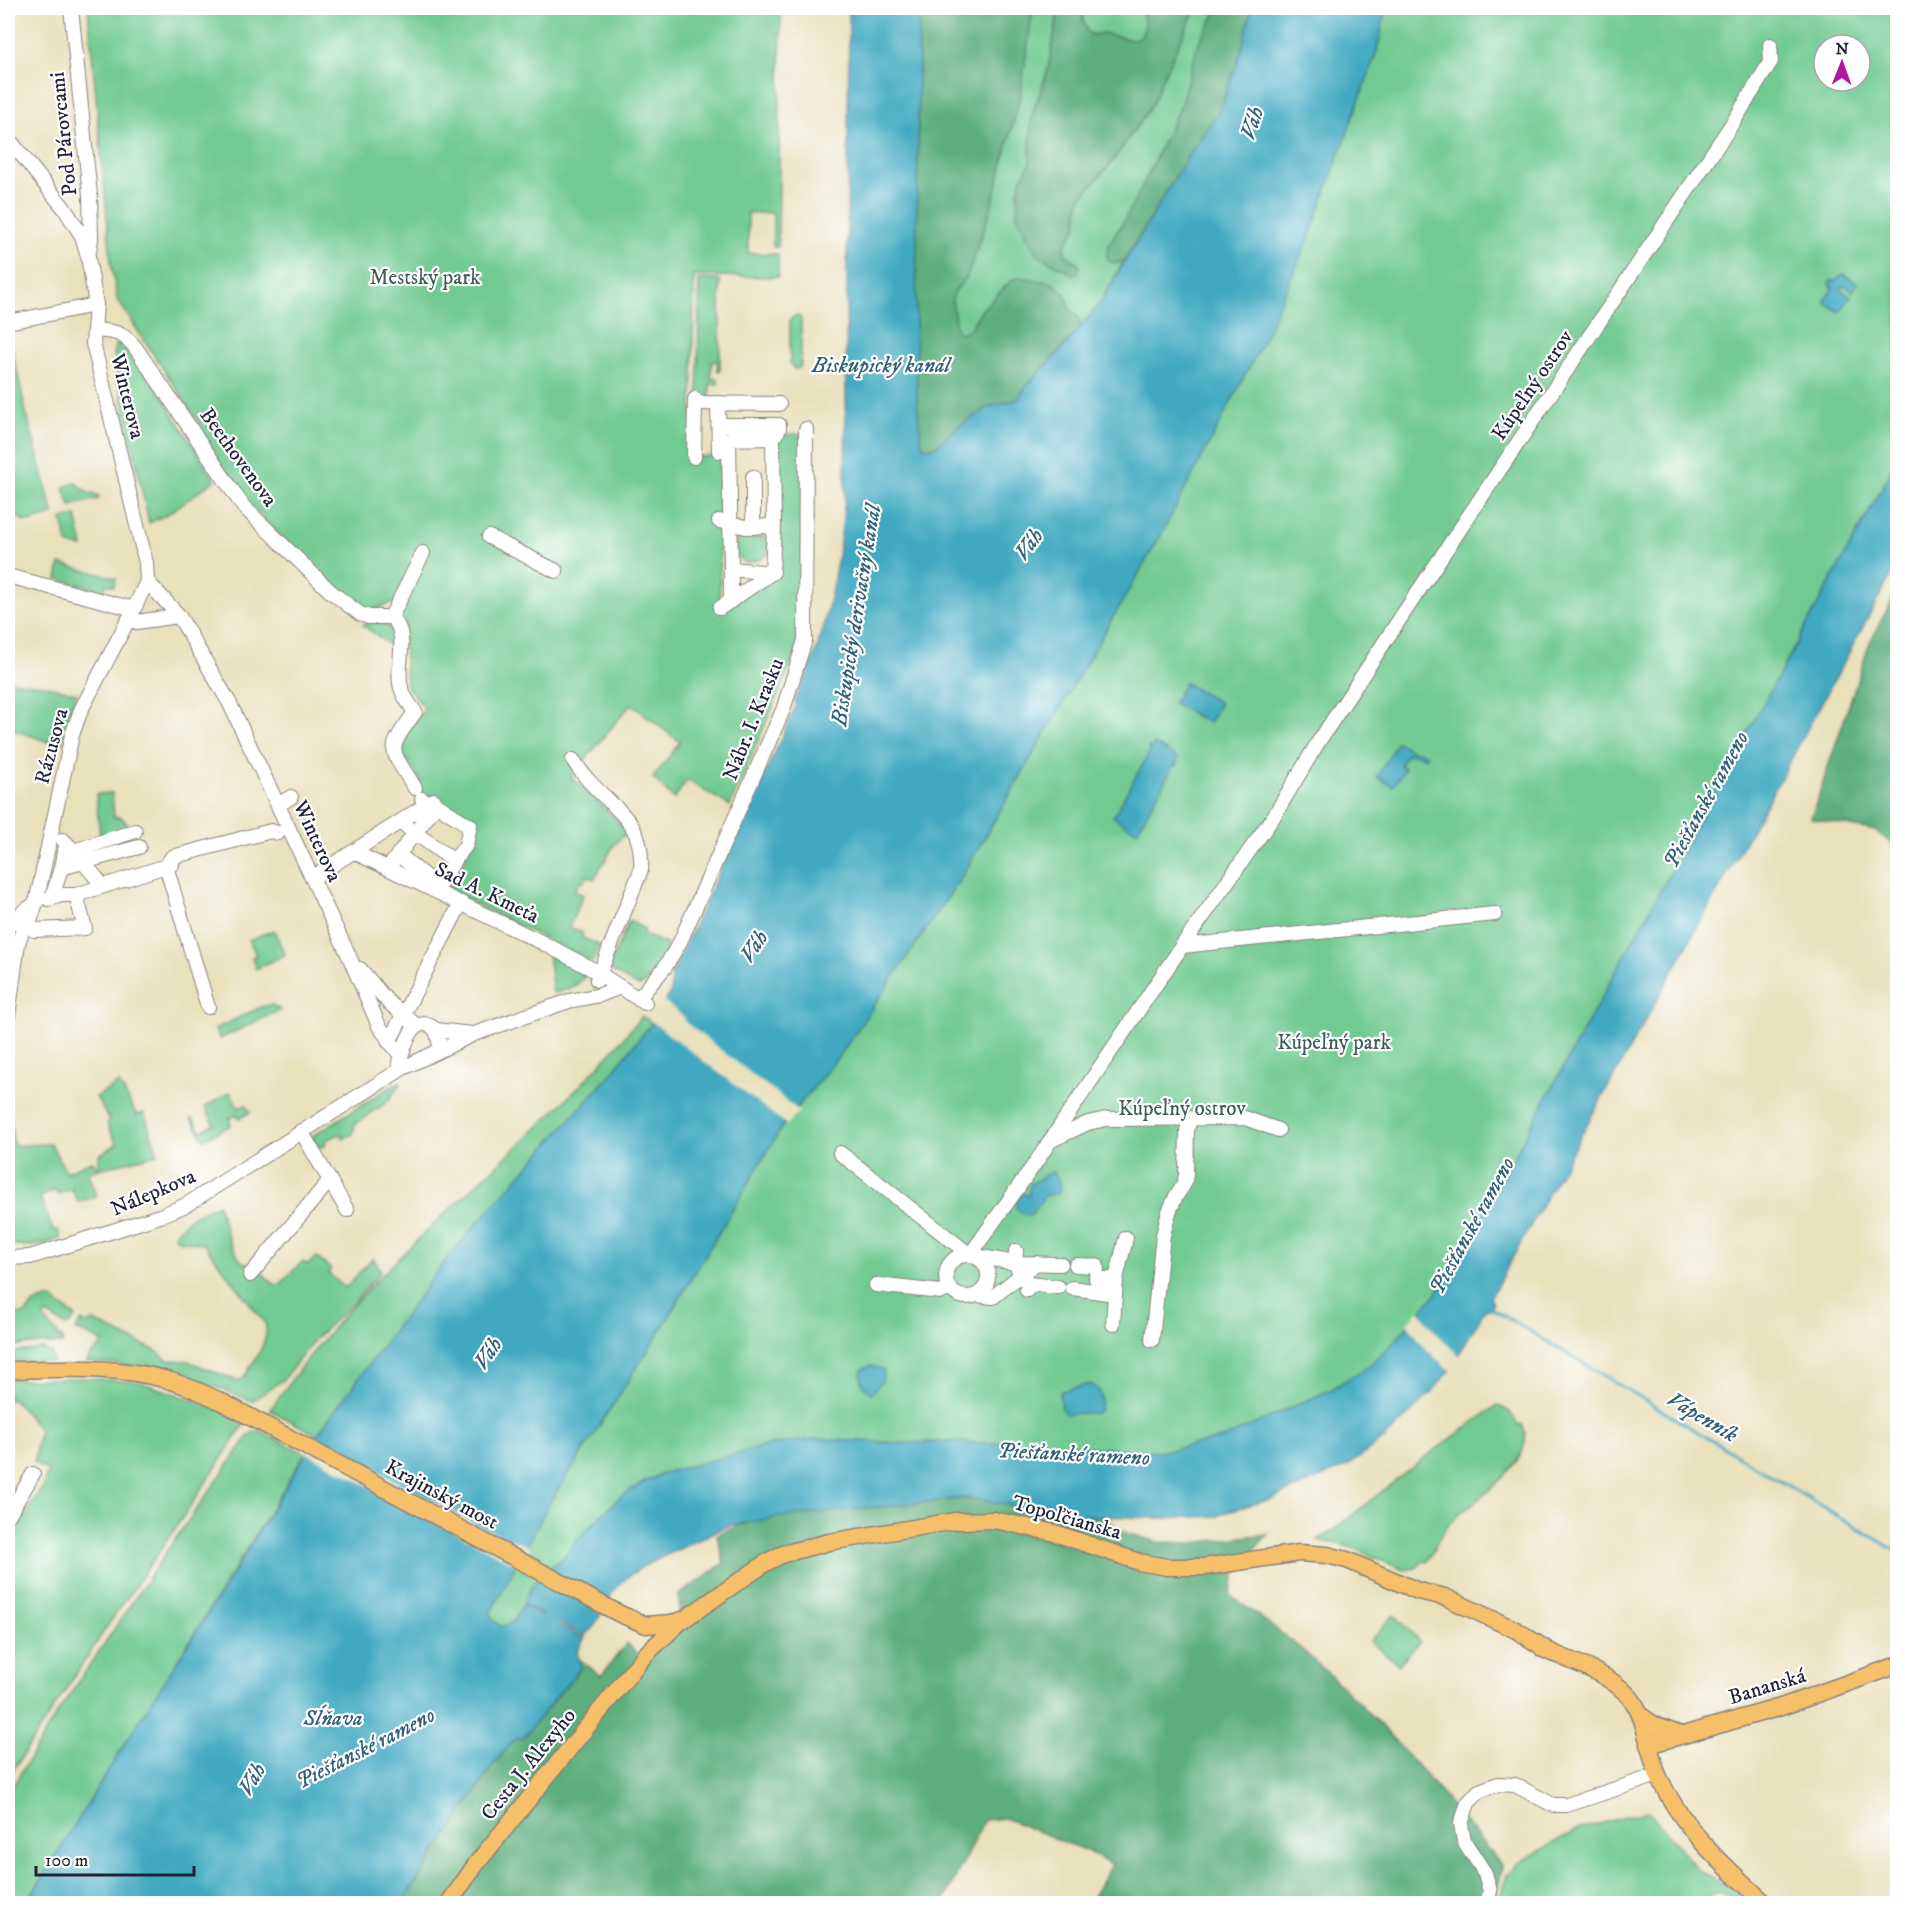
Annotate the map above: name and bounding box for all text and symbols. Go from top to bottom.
north arrow [1812,33,1872,93]
text: N [1836,39,1849,59]
street label: Pod Párovcami [45,71,83,197]
water label: Váh [1235,104,1270,143]
park label: Mestský park [370,265,481,291]
street label: Kúpeľný ostrov [1486,325,1580,446]
street label: Winterova [104,350,150,442]
water label: Biskupický kanál [811,352,953,379]
street label: Beethovenova [194,403,283,512]
water label: Biskupický derivačný kanál [826,500,888,729]
water label: Váh [1009,524,1050,566]
street label: Nábr. I. Krasku [718,654,790,784]
street label: Rázusova [29,705,75,787]
water label: Piešťanské rameno [1658,727,1755,873]
street label: Winterova [286,796,347,886]
street label: Sad A. Kmeťa [430,856,543,929]
water label: Váh [734,926,775,968]
park label: Kúpeľný park [1277,1030,1391,1056]
park label: Kúpeľný ostrov [1118,1096,1246,1122]
water label: Piešťanské rameno [1424,1153,1521,1299]
street label: Nálepkova [107,1163,200,1222]
water label: Váh [468,1333,509,1375]
water label: Vápenník [1662,1386,1743,1449]
water label: Piešťanské rameno [997,1437,1151,1472]
street label: Krajinský most [380,1454,503,1536]
street label: Topoľčianska [1009,1490,1124,1546]
street label: Bananská [1726,1663,1809,1711]
water label: Piešťanské rameno [292,1702,440,1795]
street label: Cesta J. Alexyho [476,1703,582,1826]
water label: Sĺňava [303,1704,363,1732]
water label: Váh [233,1759,272,1801]
scale bar [36,1839,194,1877]
text: 100 m [45,1850,88,1872]

